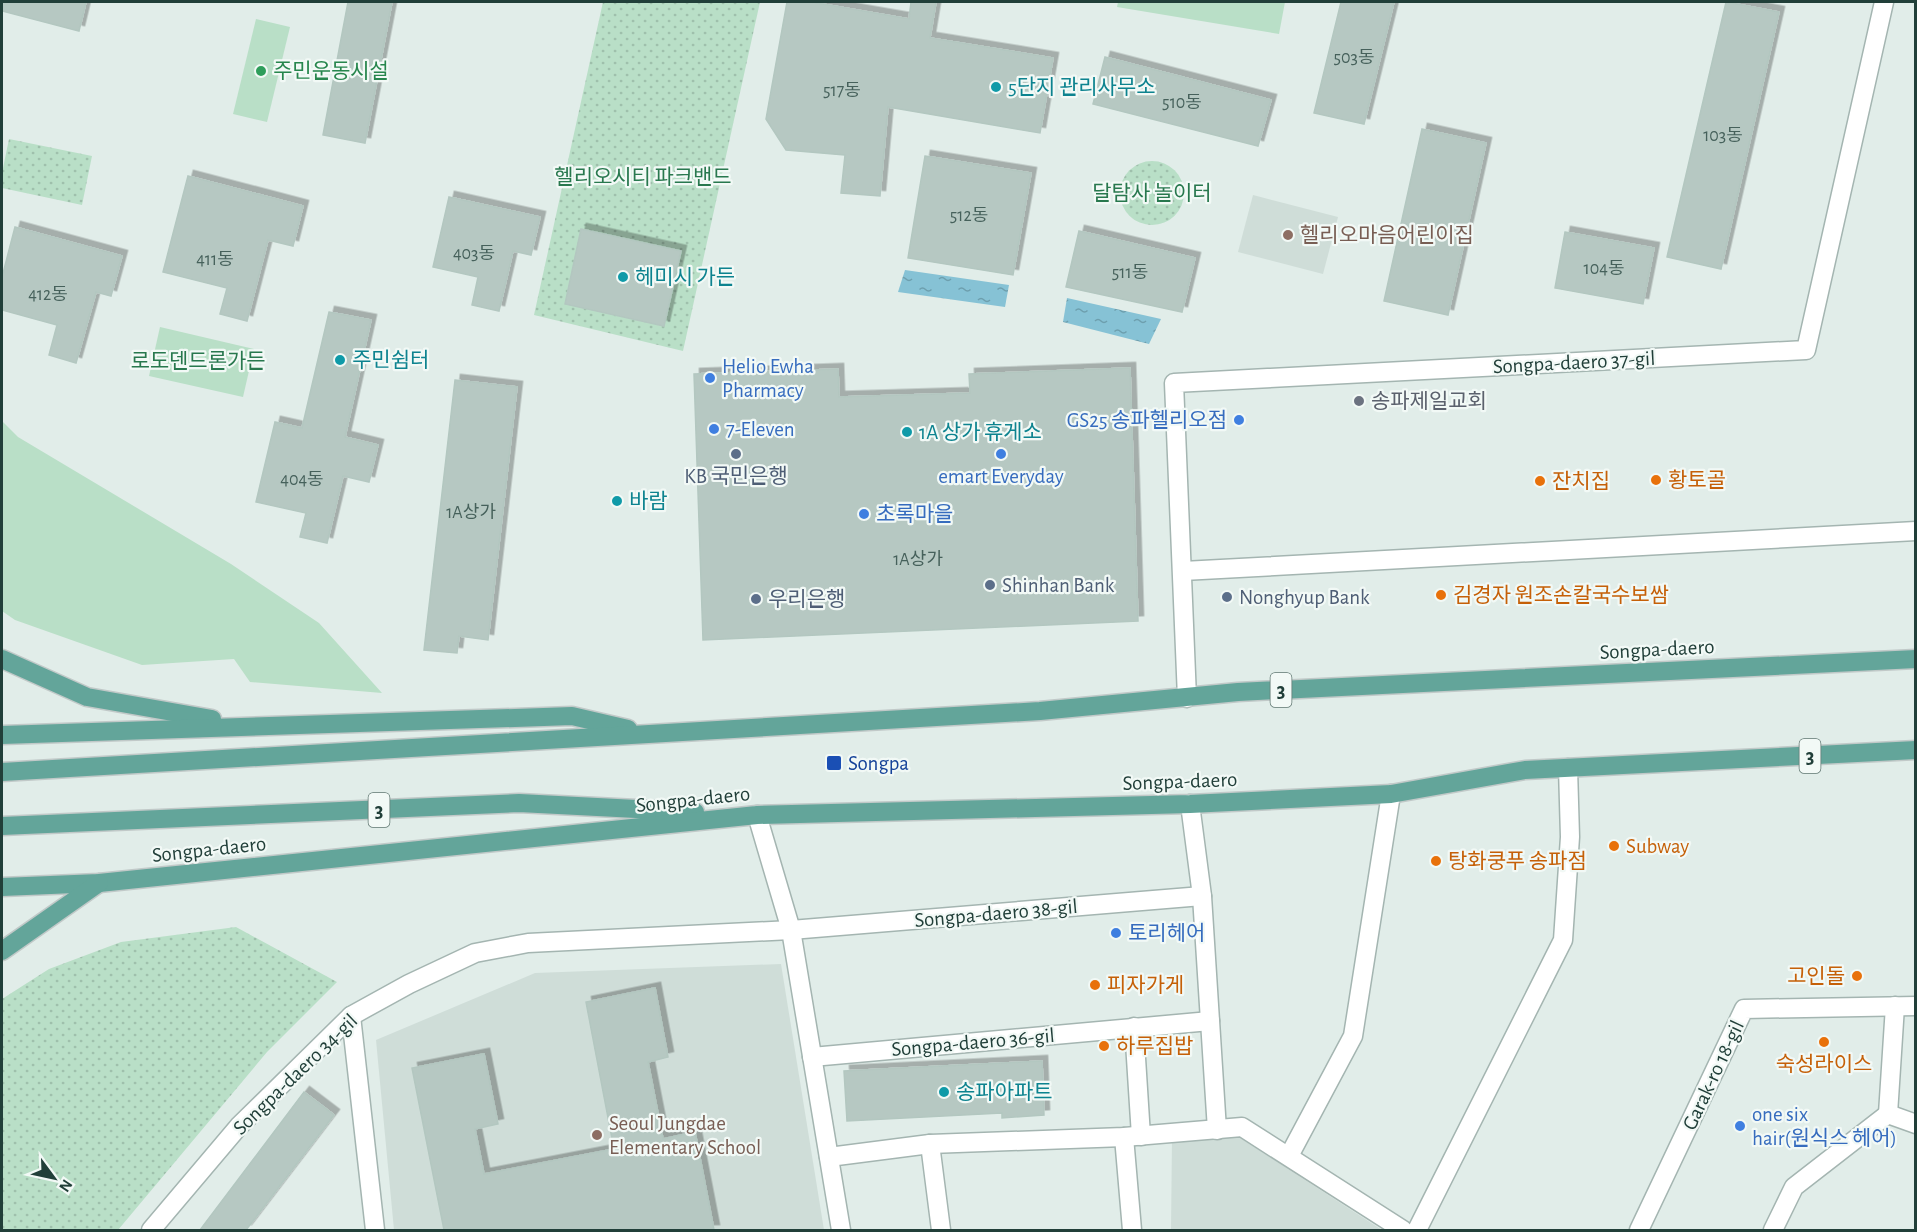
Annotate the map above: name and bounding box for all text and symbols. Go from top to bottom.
house number: 503동 [1333,48,1375,67]
place label: 주민운동시설 [273,60,389,82]
marker: 주민운동시설 [254,64,268,78]
place label: 5단지 관리사무소 [1008,76,1155,98]
marker: 5단지 관리사무소 [989,80,1003,94]
house number: 517동 [823,81,861,100]
house number: 510동 [1162,93,1202,112]
house number: 103동 [1703,126,1743,145]
park label: 헬리오시티 파크밴드 [554,166,732,188]
park label: 달탐사 놀이터 [1092,182,1212,204]
house number: 512동 [950,206,988,225]
place label: 헬리오마음어린이집 [1300,224,1474,246]
marker: 헬리오마음어린이집 [1281,228,1295,242]
house number: 403동 [453,244,495,263]
house number: 411동 [196,250,234,269]
house number: 104동 [1584,259,1624,278]
house number: 511동 [1112,263,1148,282]
place label: 헤미시 가든 [635,266,735,288]
marker: 헤미시 가든 [616,270,630,284]
house number: 412동 [28,285,68,304]
street label: Songpa-daero 37-gil [1492,348,1656,377]
place label: 주민쉼터 [352,349,429,371]
park label: 로도덴드론가든 [130,350,266,372]
marker: 주민쉼터 [333,353,347,367]
place label: Helio Ewha Pharmacy [722,356,814,401]
marker: Helio Ewha Pharmacy [703,371,717,385]
place label: 송파제일교회 [1371,390,1487,412]
marker: 송파제일교회 [1352,394,1366,408]
place label: GS25 송파헬리오점 [1067,409,1227,431]
marker: GS25 송파헬리오점 [1232,413,1246,427]
place label: 7-Eleven [726,419,795,440]
place label: 1A 상가 휴게소 [919,421,1042,443]
marker: 7-Eleven [707,422,721,436]
marker: 1A 상가 휴게소 [900,425,914,439]
marker: KB 국민은행 [729,447,743,461]
marker: emart Everyday [994,447,1008,461]
place label: KB 국민은행 [684,465,788,487]
place label: emart Everyday [938,466,1064,487]
place label: 황토골 [1668,469,1726,491]
house number: 404동 [280,470,324,489]
place label: 잔치집 [1552,470,1610,492]
marker: 황토골 [1649,473,1663,487]
marker: 잔치집 [1533,474,1547,488]
place label: 바람 [629,490,668,512]
marker: 바람 [610,494,624,508]
house number: 1A상가 [446,502,496,522]
place label: 초록마을 [876,503,953,525]
marker: 초록마을 [857,507,871,521]
house number: 1A상가 [893,549,943,569]
place label: Shinhan Bank [1002,575,1115,596]
marker: Shinhan Bank [983,578,997,592]
place label: 김경자 원조손칼국수보쌈 [1453,584,1669,606]
place label: Nonghyup Bank [1239,587,1370,608]
place label: 우리은행 [768,588,845,610]
marker: 김경자 원조손칼국수보쌈 [1434,588,1448,602]
marker: Nonghyup Bank [1220,590,1234,604]
marker: 우리은행 [749,592,763,606]
street label: Songpa-daero [1599,636,1715,663]
road number: 3 [1270,673,1292,707]
road number: 3 [1800,739,1820,773]
place label: Songpa [848,753,909,774]
marker: Songpa [825,754,843,772]
street label: Songpa-daero [1122,769,1238,794]
street label: Songpa-daero [635,783,751,816]
road number: 3 [368,793,389,827]
street label: Songpa-daero [151,833,267,866]
place label: Subway [1626,836,1689,857]
marker: Subway [1607,839,1621,853]
place label: 탕화쿵푸 송파점 [1448,850,1587,872]
marker: 탕화쿵푸 송파점 [1429,854,1443,868]
street label: Songpa-daero 38-gil [914,896,1079,931]
place label: 토리헤어 [1128,922,1205,944]
marker: 토리헤어 [1109,926,1123,940]
place label: 고인돌 [1787,965,1845,987]
marker: 고인돌 [1850,969,1864,983]
place label: 피자가게 [1107,974,1184,996]
marker: 피자가게 [1088,978,1102,992]
street label: Songpa-daero 34-gil [229,1010,362,1139]
street label: Garak-ro 18-gil [1679,1017,1748,1133]
street label: Songpa-daero 36-gil [891,1025,1056,1060]
place label: 하루집밥 [1116,1035,1193,1057]
marker: 숙성라이스 [1817,1035,1831,1049]
marker: 하루집밥 [1097,1039,1111,1053]
place label: 숙성라이스 [1776,1053,1872,1075]
place label: 송파아파트 [956,1081,1053,1103]
marker: 송파아파트 [937,1085,951,1099]
place label: one six hair(원식스 헤어) [1752,1104,1897,1149]
place label: Seoul Jungdae Elementary School [609,1113,761,1158]
marker: one six hair(원식스 헤어) [1733,1119,1747,1133]
marker: Seoul Jungdae Elementary School [590,1128,604,1142]
north arrow [24,1148,84,1208]
text: N [56,1177,75,1195]

